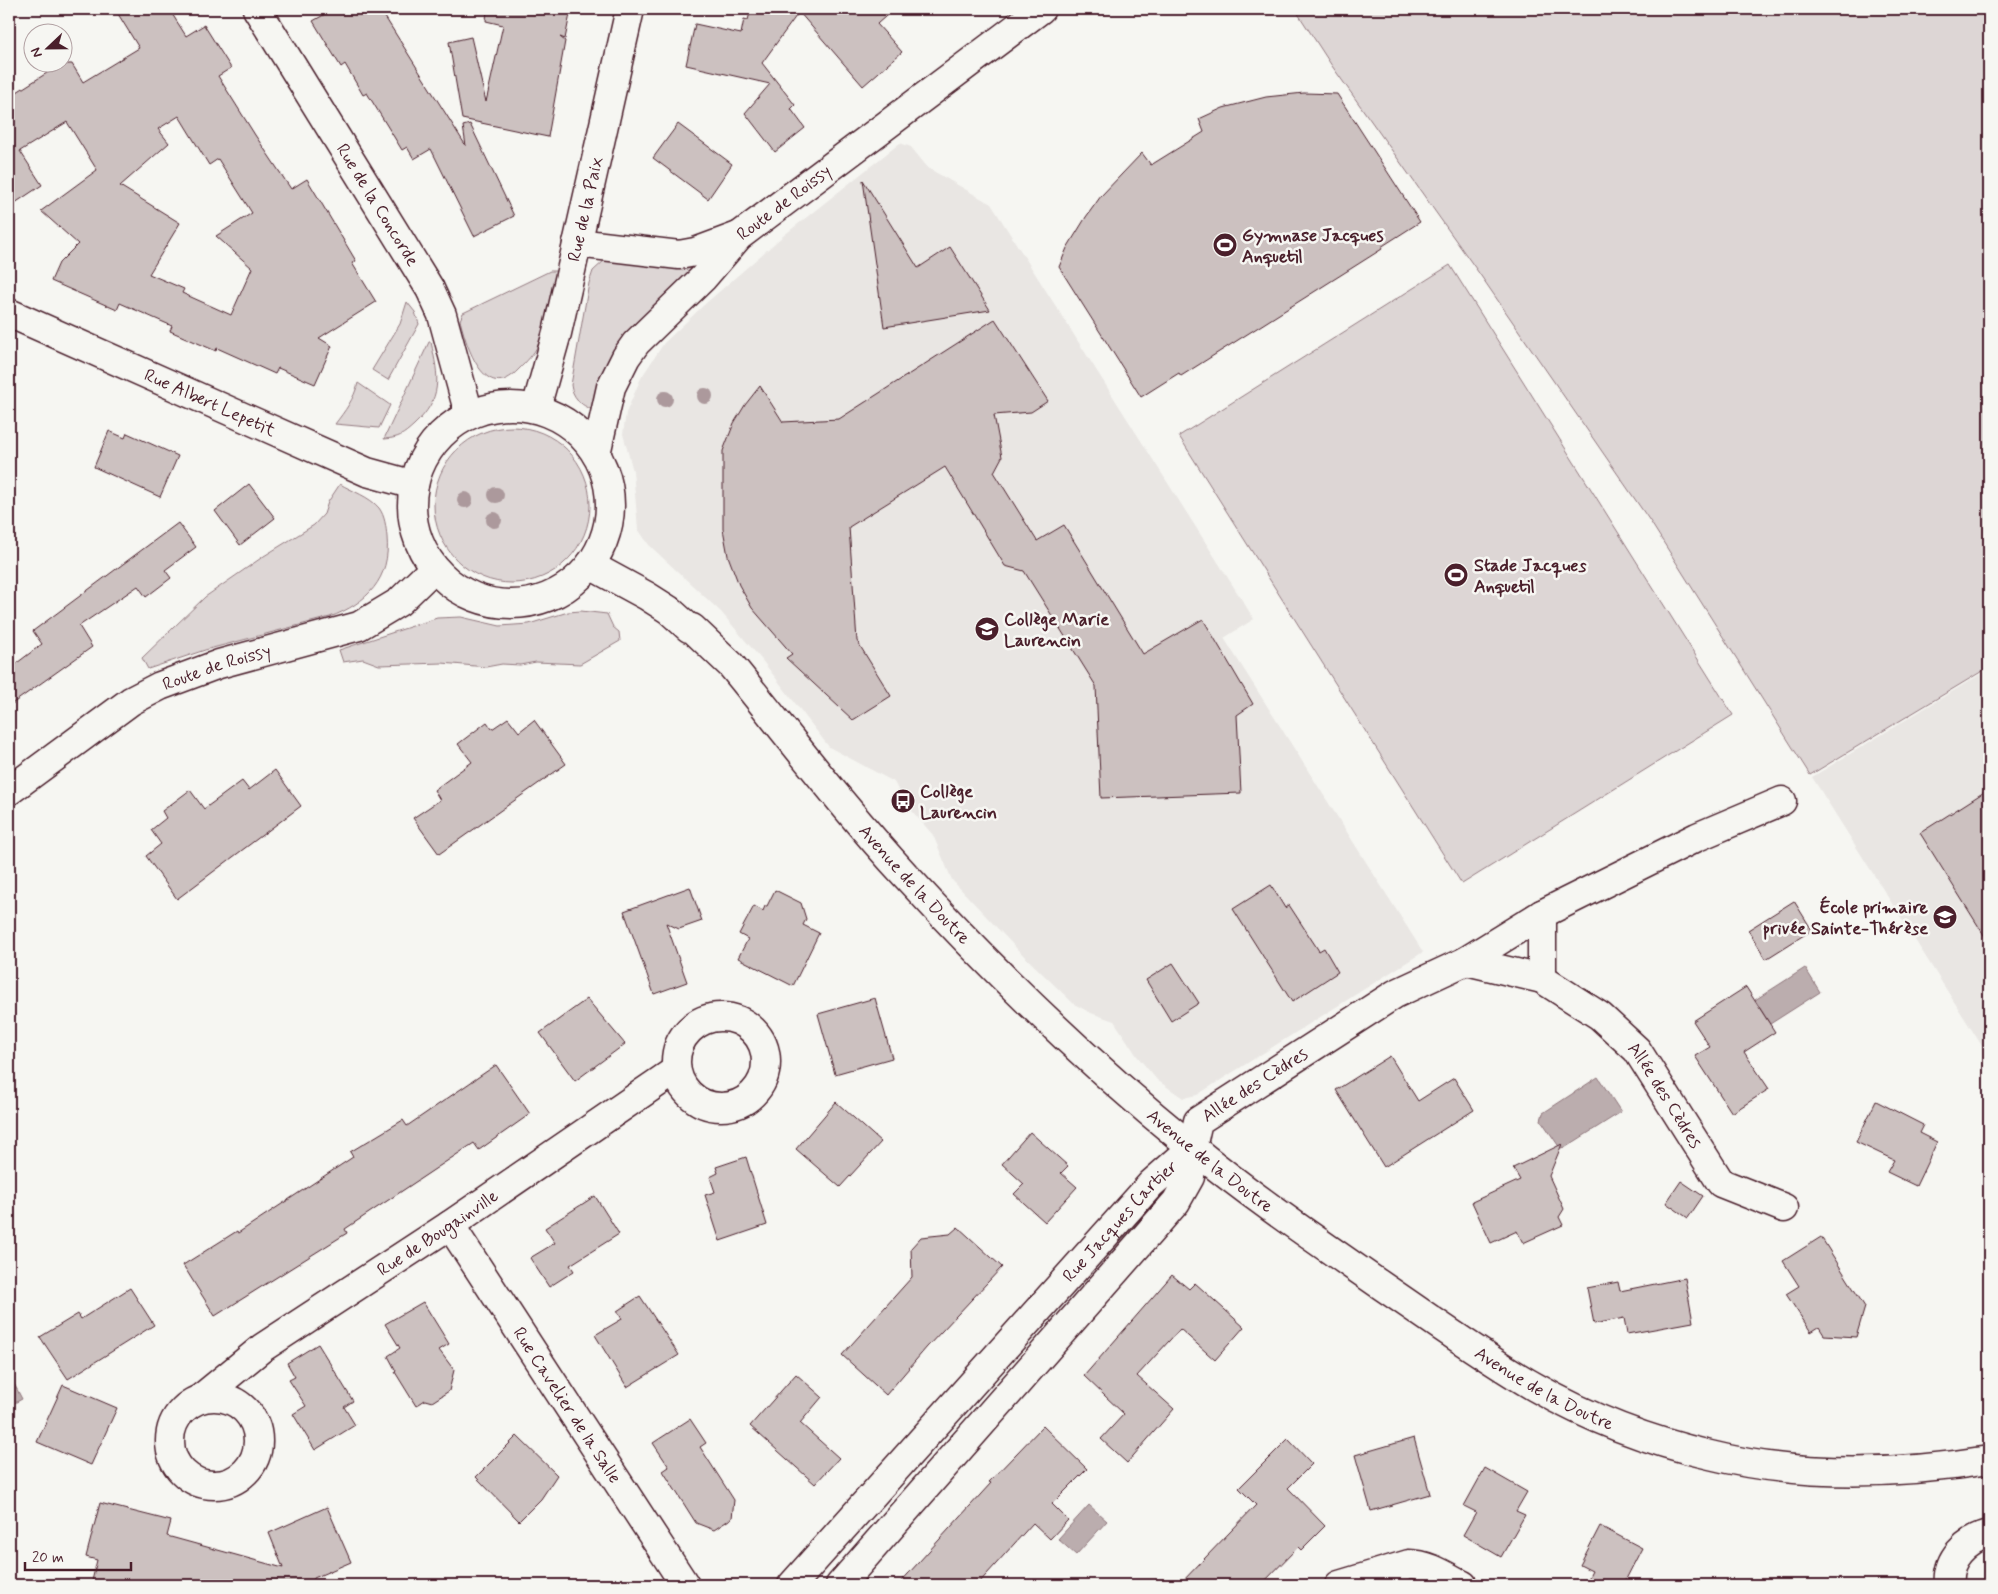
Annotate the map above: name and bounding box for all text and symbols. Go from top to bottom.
north arrow [22,22,72,72]
text: N [27,45,47,60]
street label: Rue de la Concorde [330,139,424,271]
street label: Rue de la Paix [562,154,609,264]
street label: Route de Roissy [732,160,837,247]
place label: Gymnase Jacques Anquetil [1242,224,1384,269]
sports icon: Gymnase Jacques Anquetil [1212,232,1238,258]
street label: Rue Albert Lepetit [140,363,280,443]
place label: Stade Jacques Anquetil [1474,554,1586,599]
sports icon: Stade Jacques Anquetil [1443,562,1469,588]
place label: Collège Marie Laurencin [1004,608,1109,653]
school or university icon: Collège Marie Laurencin [974,616,1000,642]
street label: Route de Roissy [159,639,274,697]
place label: Collège Laurencin [920,780,997,825]
bus stop icon: Collège Laurencin [890,788,916,814]
street label: Avenue de la Doutre [853,820,975,950]
place label: École primaire privée Sainte-Thérèse [1763,895,1929,941]
school or university icon: École primaire privée Sainte-Thérèse [1932,904,1958,930]
street label: Allée des Cèdres [1622,1036,1707,1153]
street label: Allée des Cèdres [1197,1042,1313,1128]
street label: Avenue de la Doutre [1141,1104,1278,1219]
street label: Rue Jacques Cartier [1058,1155,1183,1288]
street label: Rue de Bougainville [373,1184,503,1282]
street label: Rue Cavelier de la Salle [507,1323,626,1488]
street label: Avenue de la Doutre [1470,1342,1617,1437]
scale bar [25,1539,131,1571]
text: 20 m [32,1548,64,1568]

